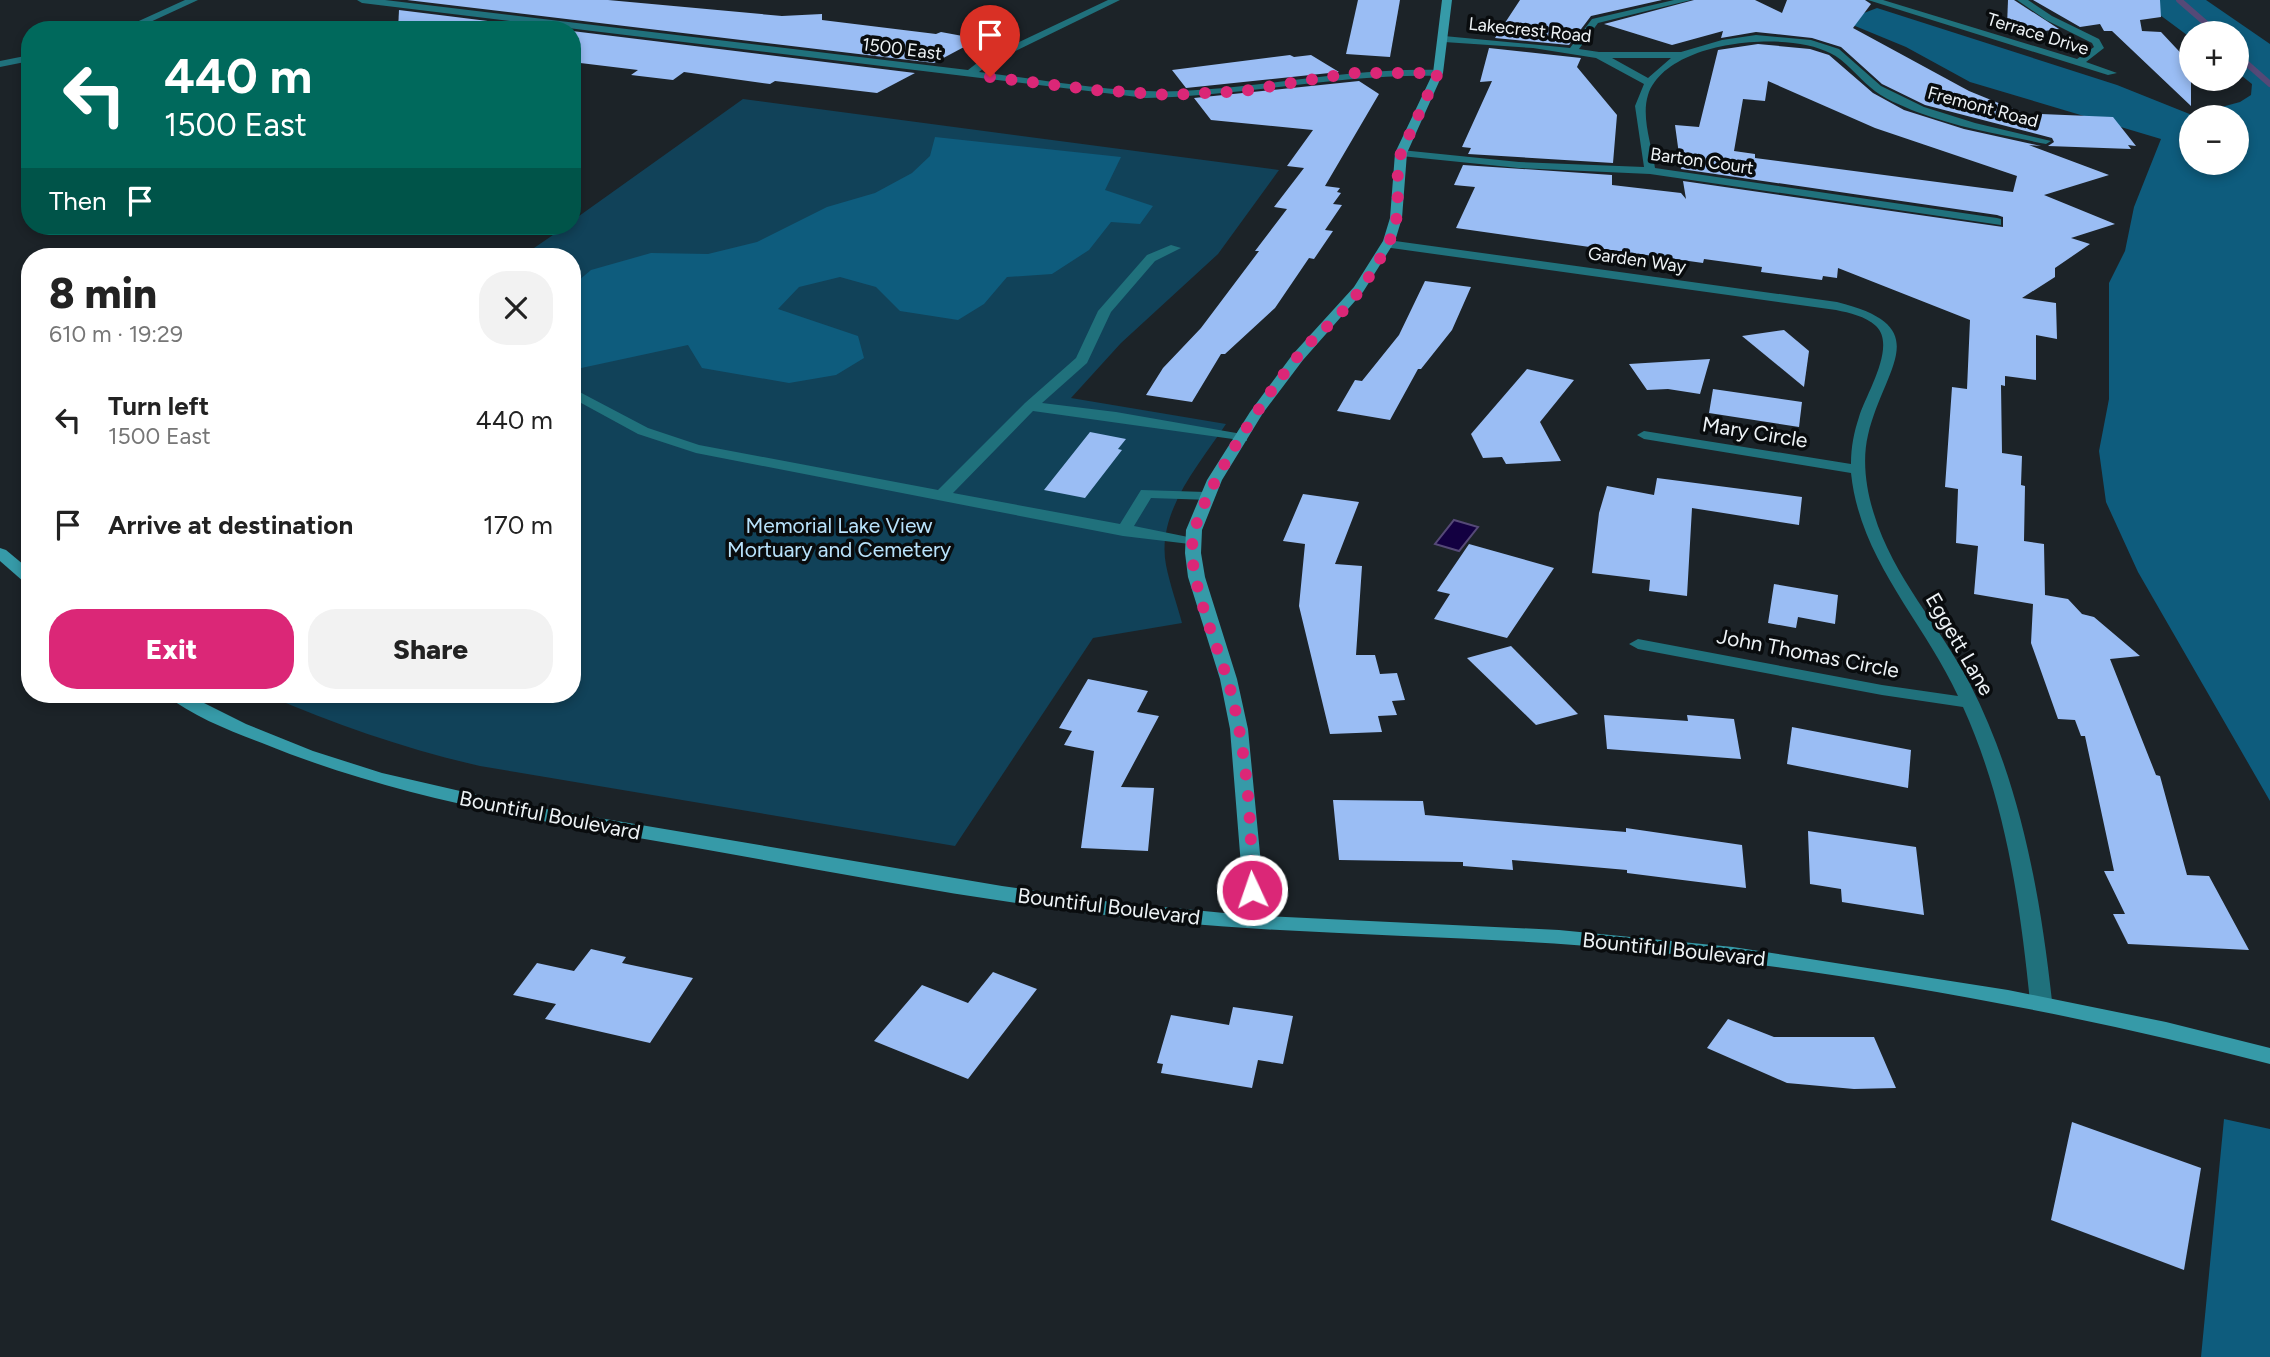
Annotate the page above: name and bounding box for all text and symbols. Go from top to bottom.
pin [960,5,1020,77]
street label: Terrace Drive [1984,8,2092,60]
street label: Lakecrest Road [1467,13,1593,47]
icon: arrive [971,16,1009,54]
map controls [2179,21,2249,175]
button: + [2179,21,2249,91]
street label: 1500 East [861,33,943,65]
text: 440 m [164,46,312,105]
icon: left [49,49,140,140]
street label: Fremont Road [1925,82,2041,132]
button: − [2179,105,2249,175]
text: 1500 East [164,106,307,144]
street label: Barton Court [1649,143,1755,179]
icon: arrive [121,182,159,220]
text: Then [49,185,107,217]
street label: Garden Way [1587,242,1688,278]
text: 8 min [49,268,157,319]
button: close [479,271,553,345]
text: 610 m · 19:29 [49,320,183,348]
text: Turn left [108,390,209,422]
icon: left [49,401,87,439]
text: 440 m [475,404,553,436]
street label: Mary Circle [1701,411,1809,453]
text: 1500 East [108,422,211,450]
icon: arrive [49,506,87,544]
text: Arrive at destination [108,509,353,541]
text: 170 m [483,509,553,541]
park label: Memorial Lake View Mortuary and Cemetery [727,513,951,562]
street label: Eggett Lane [1921,588,1999,700]
button: Exit [49,609,294,689]
button: Share [308,609,553,689]
street label: John Thomas Circle [1715,623,1901,683]
street label: Bountiful Boulevard [457,785,643,845]
position arrow [1215,853,1289,927]
street label: Bountiful Boulevard [1016,882,1202,930]
street label: Bountiful Boulevard [1581,927,1767,971]

